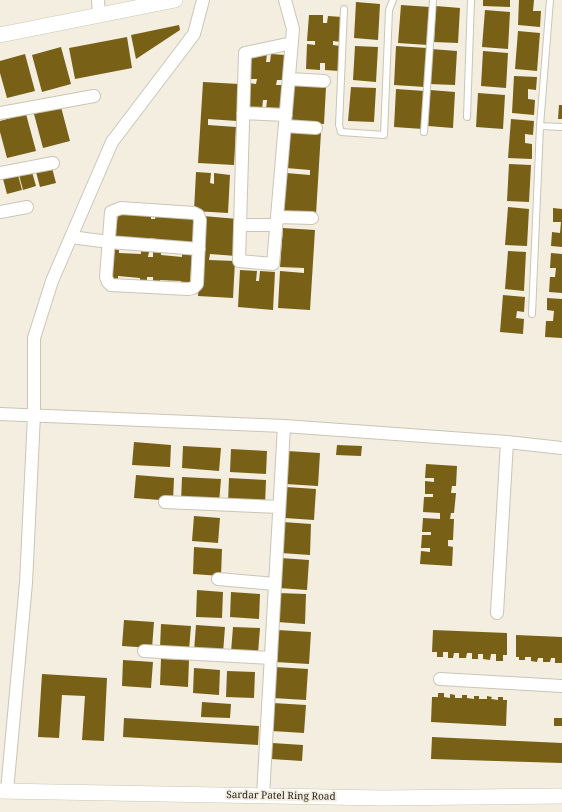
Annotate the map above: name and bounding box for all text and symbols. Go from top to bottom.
street label: Sardar Patel Ring Road [226,789,336,803]

